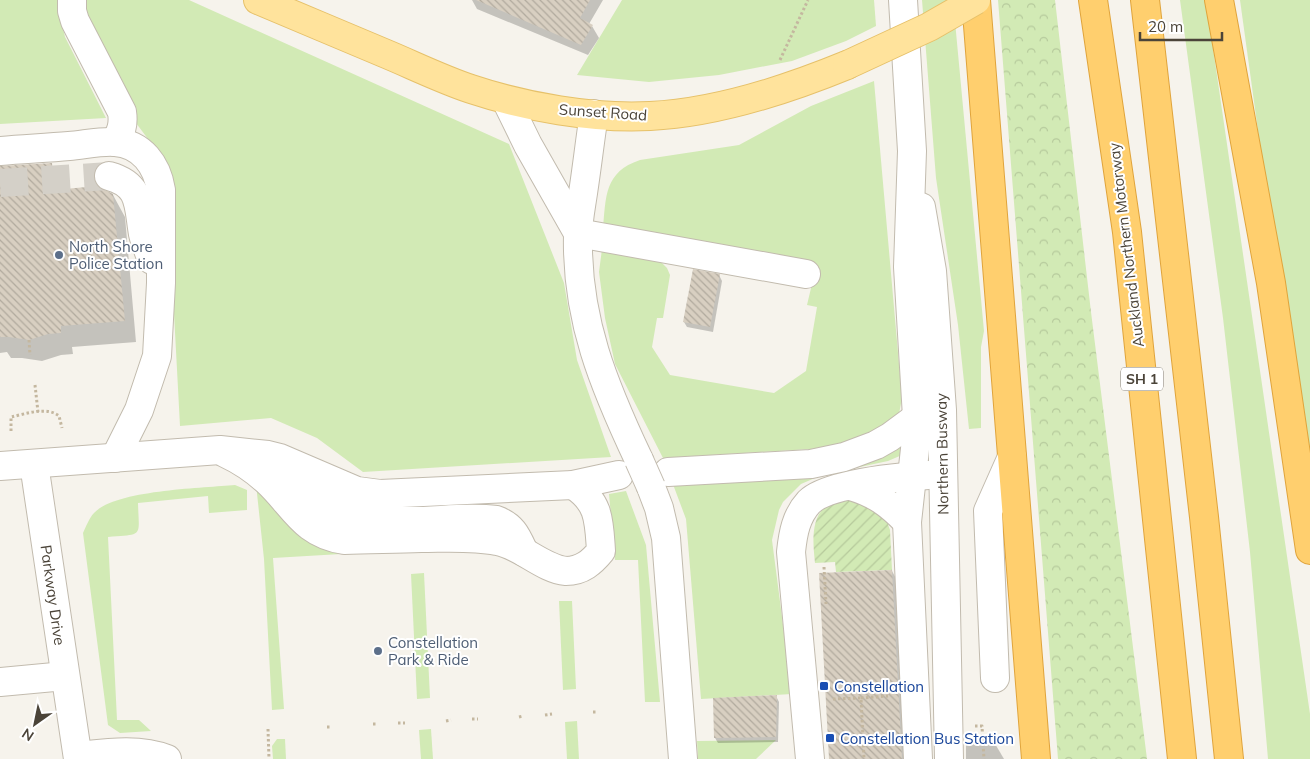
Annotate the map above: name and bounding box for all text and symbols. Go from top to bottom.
scale bar [1140,10,1222,42]
text: 20 m [1148,17,1183,36]
street label: Sunset Road [558,99,648,125]
street label: Auckland Northern Motorway [1104,142,1148,348]
place label: North Shore Police Station [69,237,163,273]
marker: North Shore Police Station [53,249,65,261]
road number: SH 1 [1121,368,1163,390]
street label: Northern Busway [931,393,953,515]
street label: Parkway Drive [37,544,69,646]
place label: Constellation Park & Ride [388,633,478,669]
marker: Constellation Park & Ride [372,645,384,657]
place label: Constellation [834,677,924,696]
marker: Constellation [818,680,830,692]
north arrow [10,699,60,749]
text: N [19,724,37,745]
place label: Constellation Bus Station [840,729,1014,748]
marker: Constellation Bus Station [824,732,836,744]

